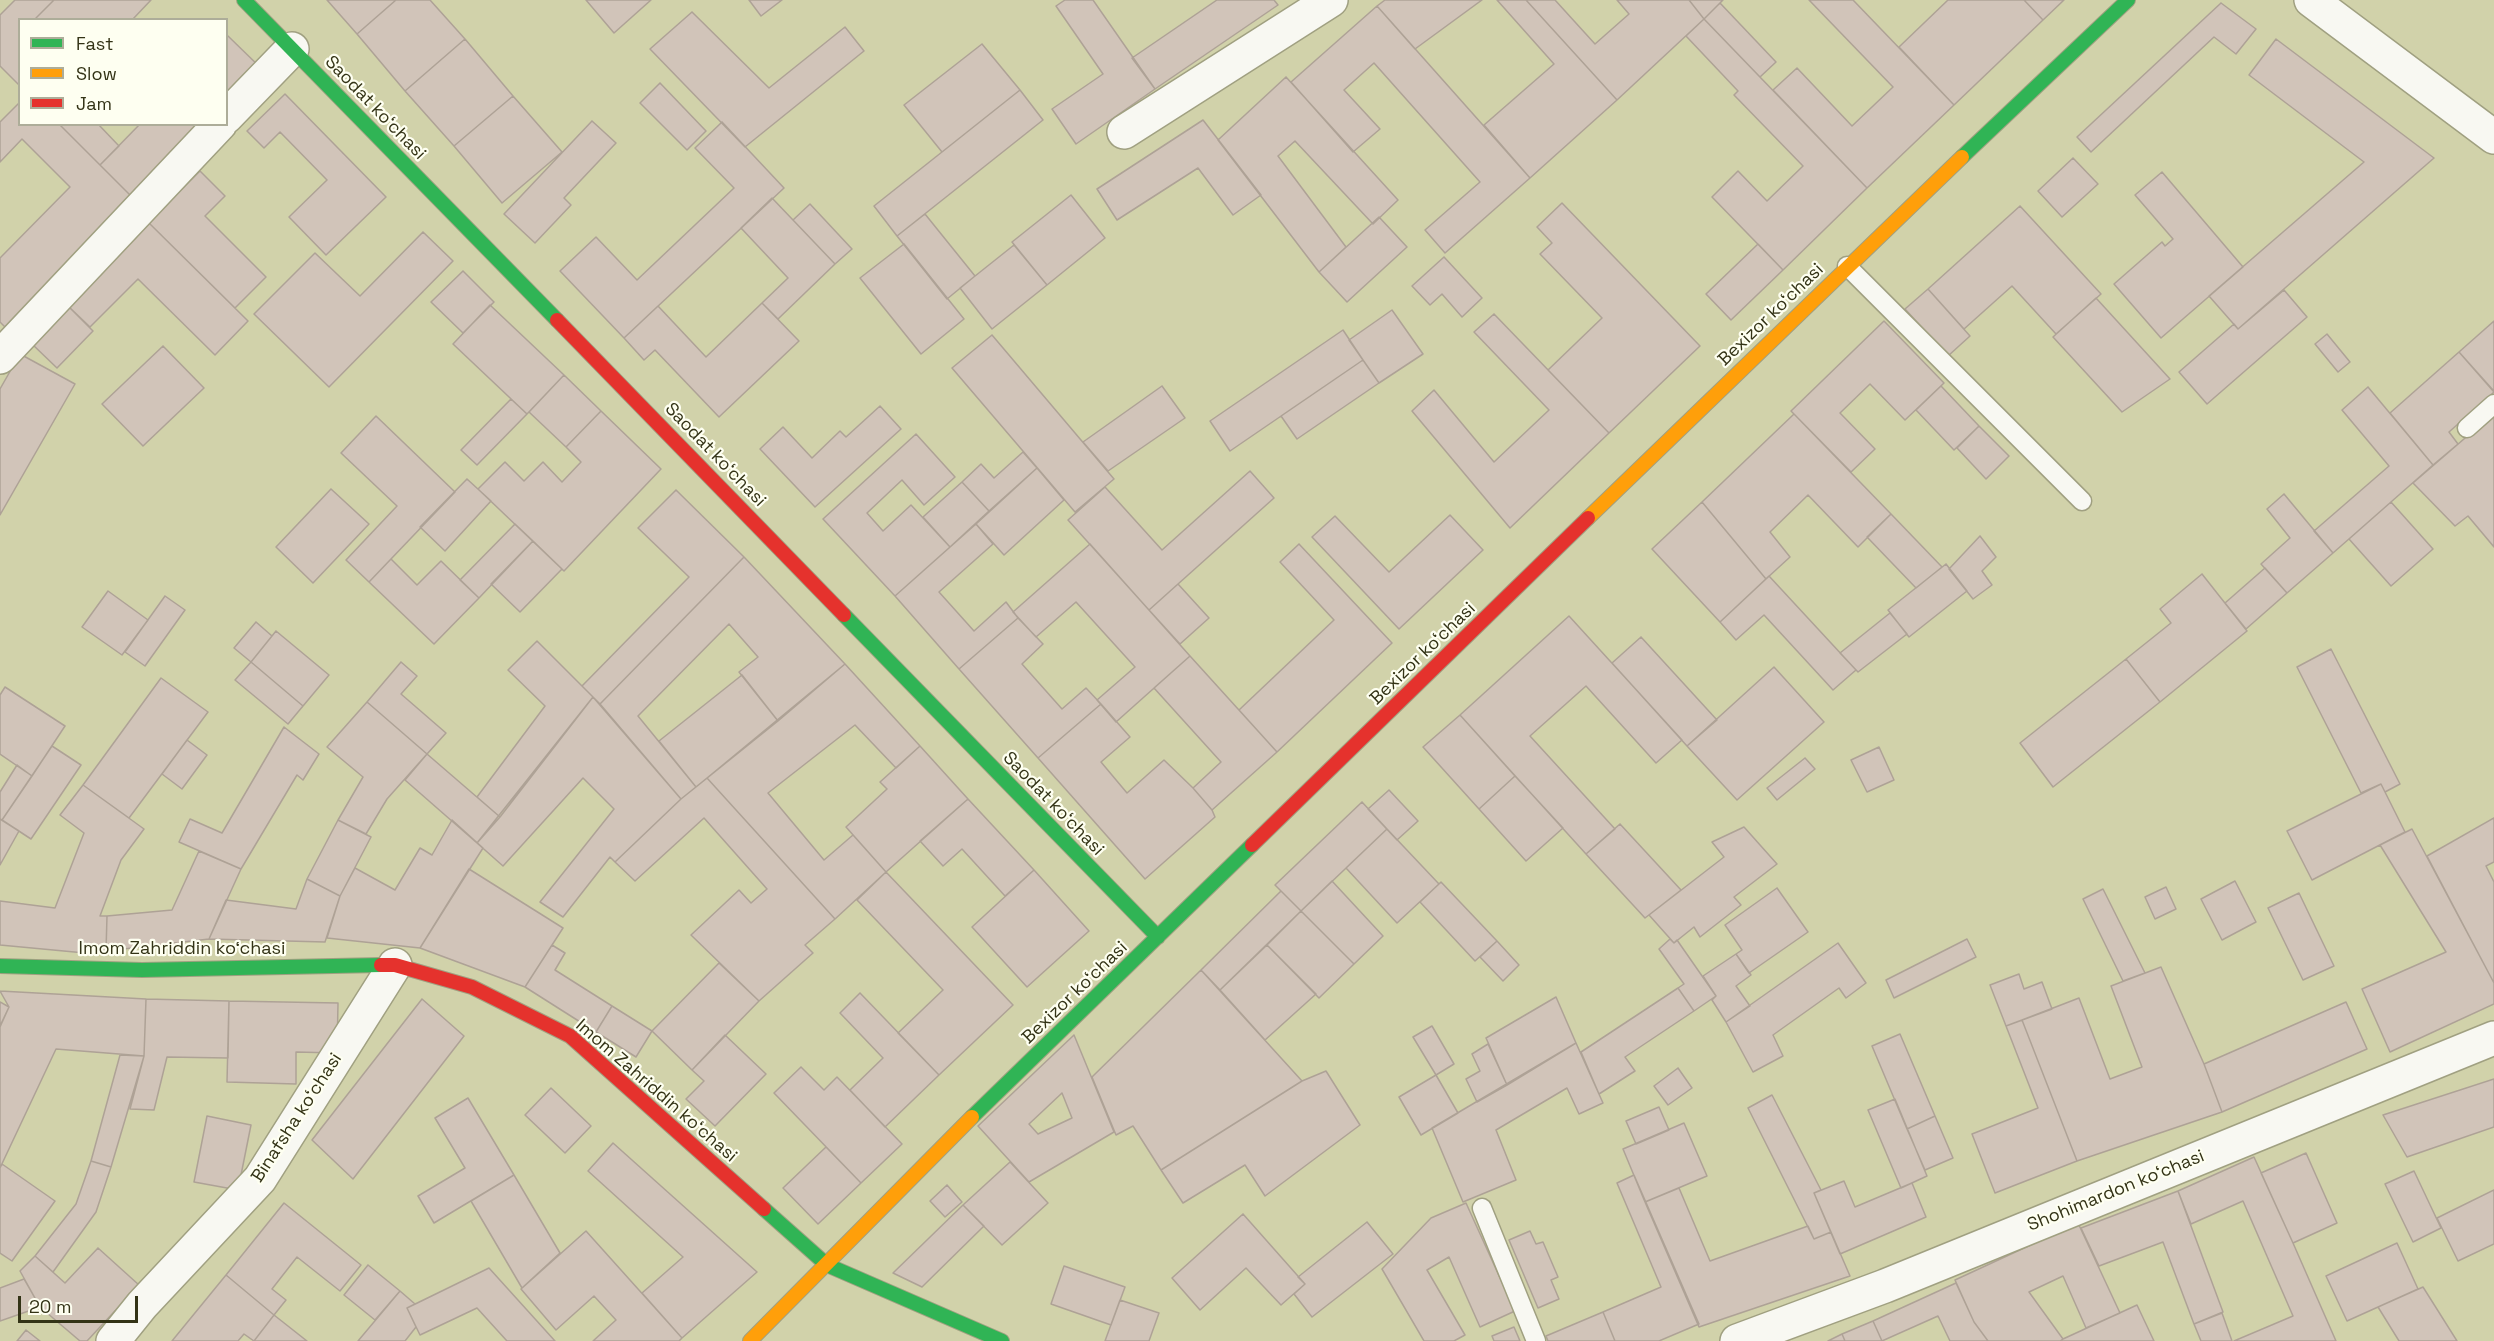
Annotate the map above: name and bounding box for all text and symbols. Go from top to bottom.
legend [18,18,228,126]
text: Fast [76,32,113,55]
street label: Saodat koʻchasi [320,52,430,164]
text: Slow [76,62,117,85]
text: Jam [76,92,112,115]
street label: Bexizor koʻchasi [1714,259,1828,371]
street label: Saodat koʻchasi [660,399,770,511]
street label: Bexizor koʻchasi [1366,598,1480,710]
street label: Saodat koʻchasi [998,748,1108,860]
street label: Bexizor koʻchasi [1018,937,1132,1049]
street label: Imom Zahriddin koʻchasi [79,938,285,960]
street label: Imom Zahriddin koʻchasi [571,1015,741,1167]
street label: Binafsha koʻchasi [247,1049,347,1187]
street label: Shohimardon koʻchasi [2024,1146,2208,1236]
scale bar [21,1284,141,1322]
text: 20 m [29,1295,72,1318]

